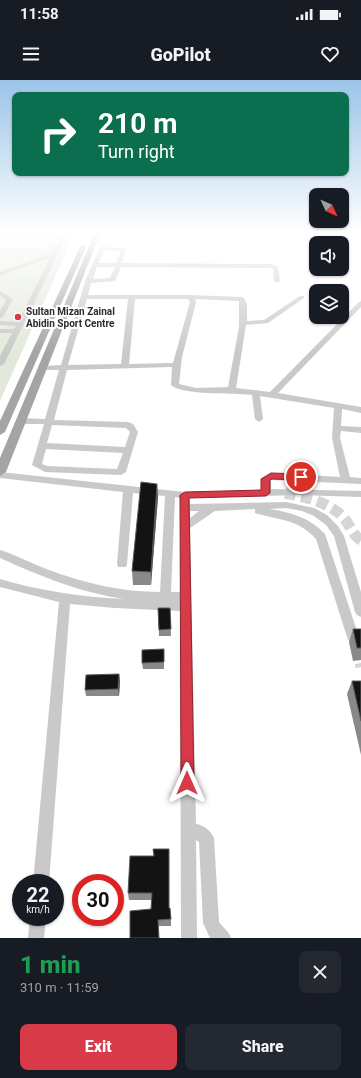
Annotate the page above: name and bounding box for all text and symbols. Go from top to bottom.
text: 11:58 [20,5,59,23]
icon: menu [20,43,42,65]
icon: heart [319,43,341,65]
text: GoPilot [150,44,211,65]
text: 210 m [98,107,177,140]
icon: right [32,108,84,160]
text: Turn right [98,141,175,162]
north arrow [309,188,349,228]
map controls [309,188,349,324]
button: sound [309,236,349,276]
button: layers [309,284,349,324]
place label: Sultan Mizan Zainal Abidin Sport Centre [26,306,115,329]
marker: Sultan Mizan Zainal Abidin Sport Centre [13,312,23,322]
pin [284,460,318,494]
icon: arrive [290,466,312,488]
position arrow [166,762,208,804]
speed limit sign: 30 [72,874,124,926]
text: 22 [27,883,49,907]
text: km/h [26,904,50,915]
text: 1 min [20,951,81,979]
button: close [299,951,341,993]
text: 310 m · 11:59 [20,980,99,995]
button: Exit [20,1024,177,1070]
button: Share [185,1024,341,1070]

